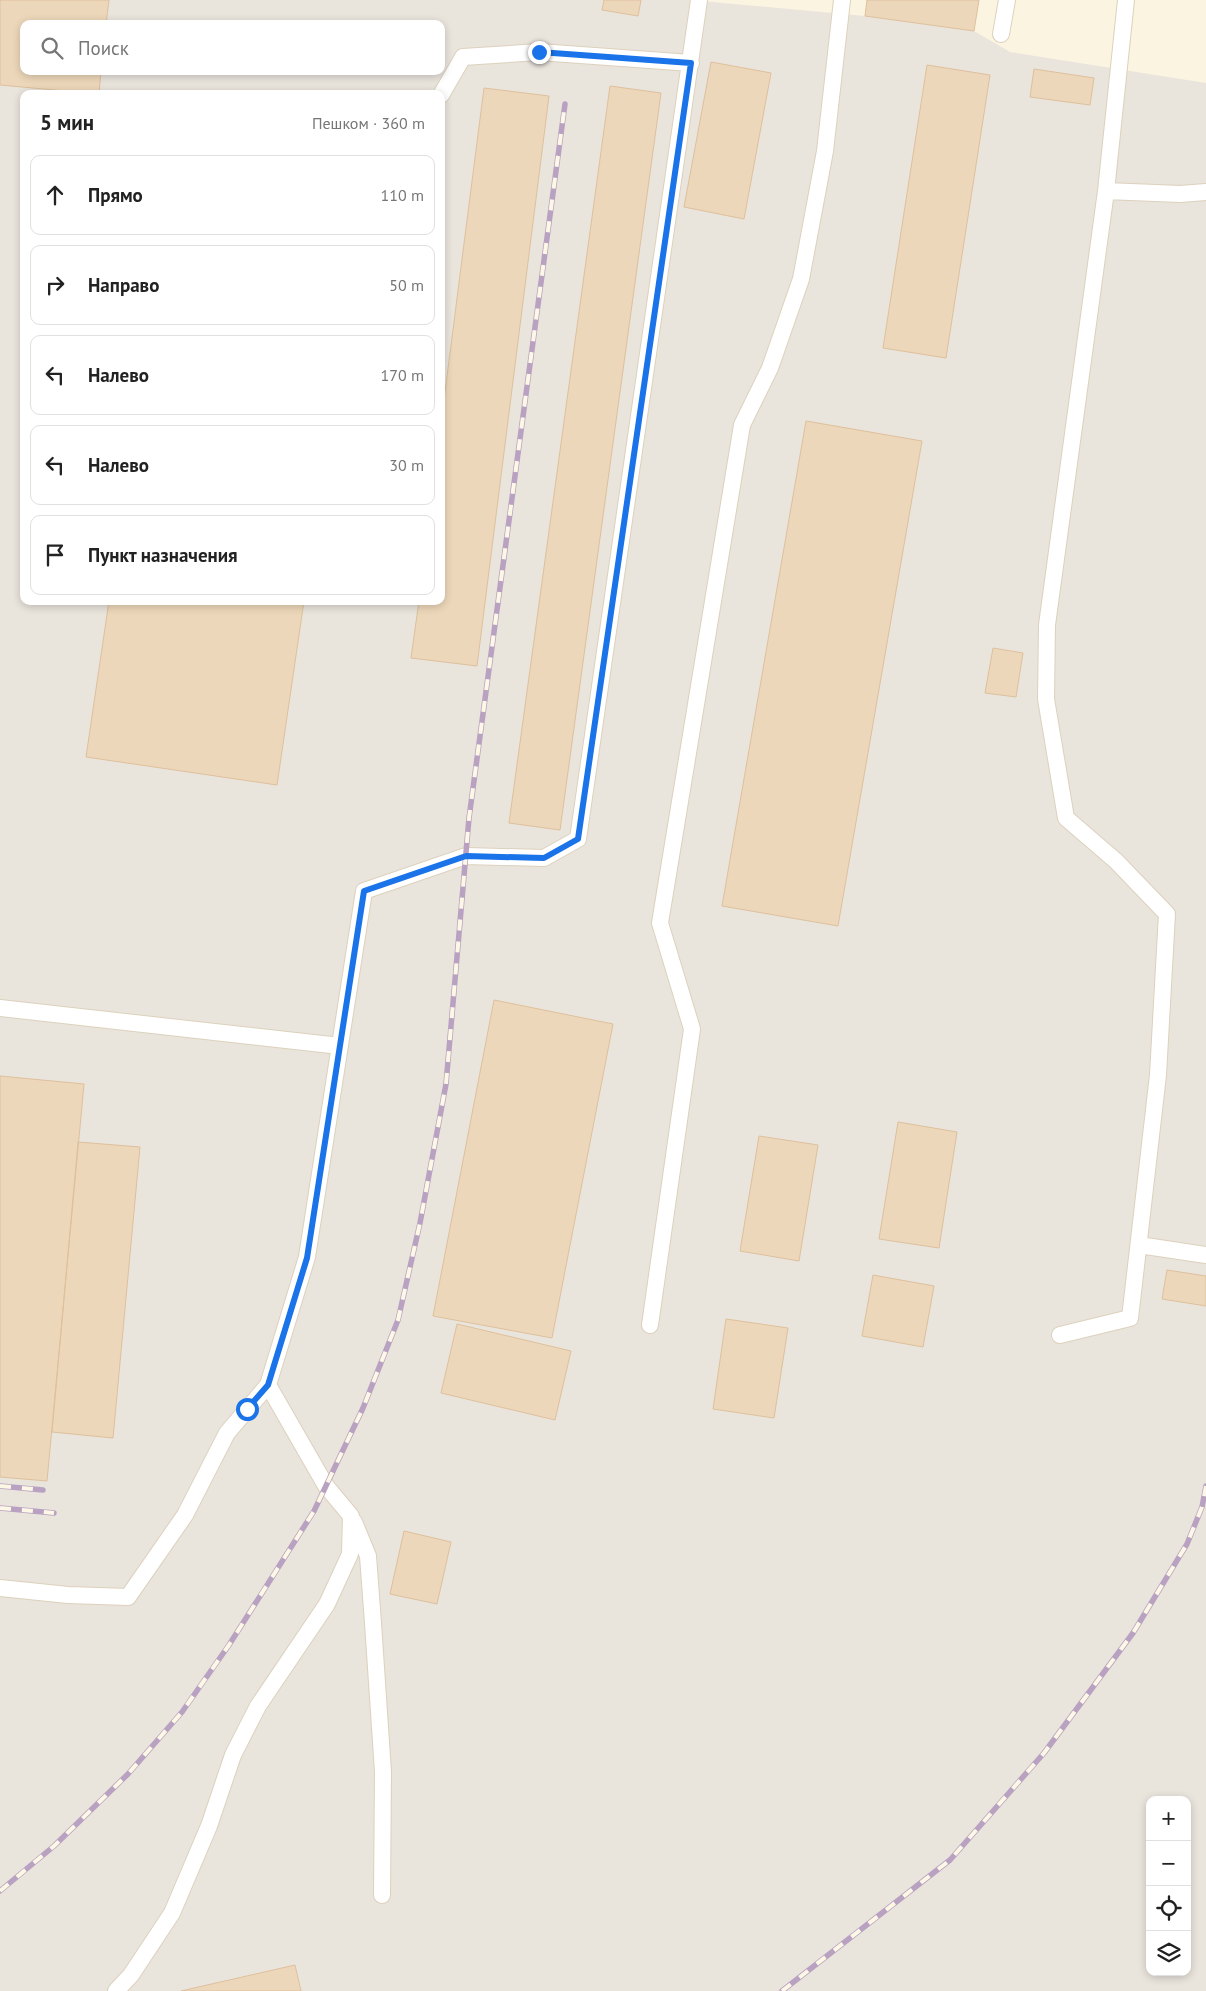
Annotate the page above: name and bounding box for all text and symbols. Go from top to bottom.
search box [20,20,445,75]
icon: search [38,34,66,62]
text: Поиск [78,36,129,60]
route end [528,41,551,64]
text: 5 мин [40,109,94,136]
text: Пешком · 360 m [312,113,425,133]
icon: ahead [41,181,69,209]
text: Прямо [88,183,143,207]
text: 110 m [381,185,424,205]
icon: right [41,271,69,299]
text: Направо [88,273,159,297]
text: 50 m [389,275,424,295]
icon: left [41,361,69,389]
text: Налево [88,363,149,387]
text: 170 m [381,365,424,385]
icon: left [41,451,69,479]
text: Налево [88,453,149,477]
text: 30 m [389,455,424,475]
icon: arrive [41,541,69,569]
text: Пункт назначения [88,543,238,567]
route start [236,1398,259,1421]
map controls [1146,1796,1191,1976]
button: + [1146,1796,1191,1841]
button: − [1146,1841,1191,1886]
button: locate [1146,1886,1191,1931]
button: layers [1146,1931,1191,1976]

